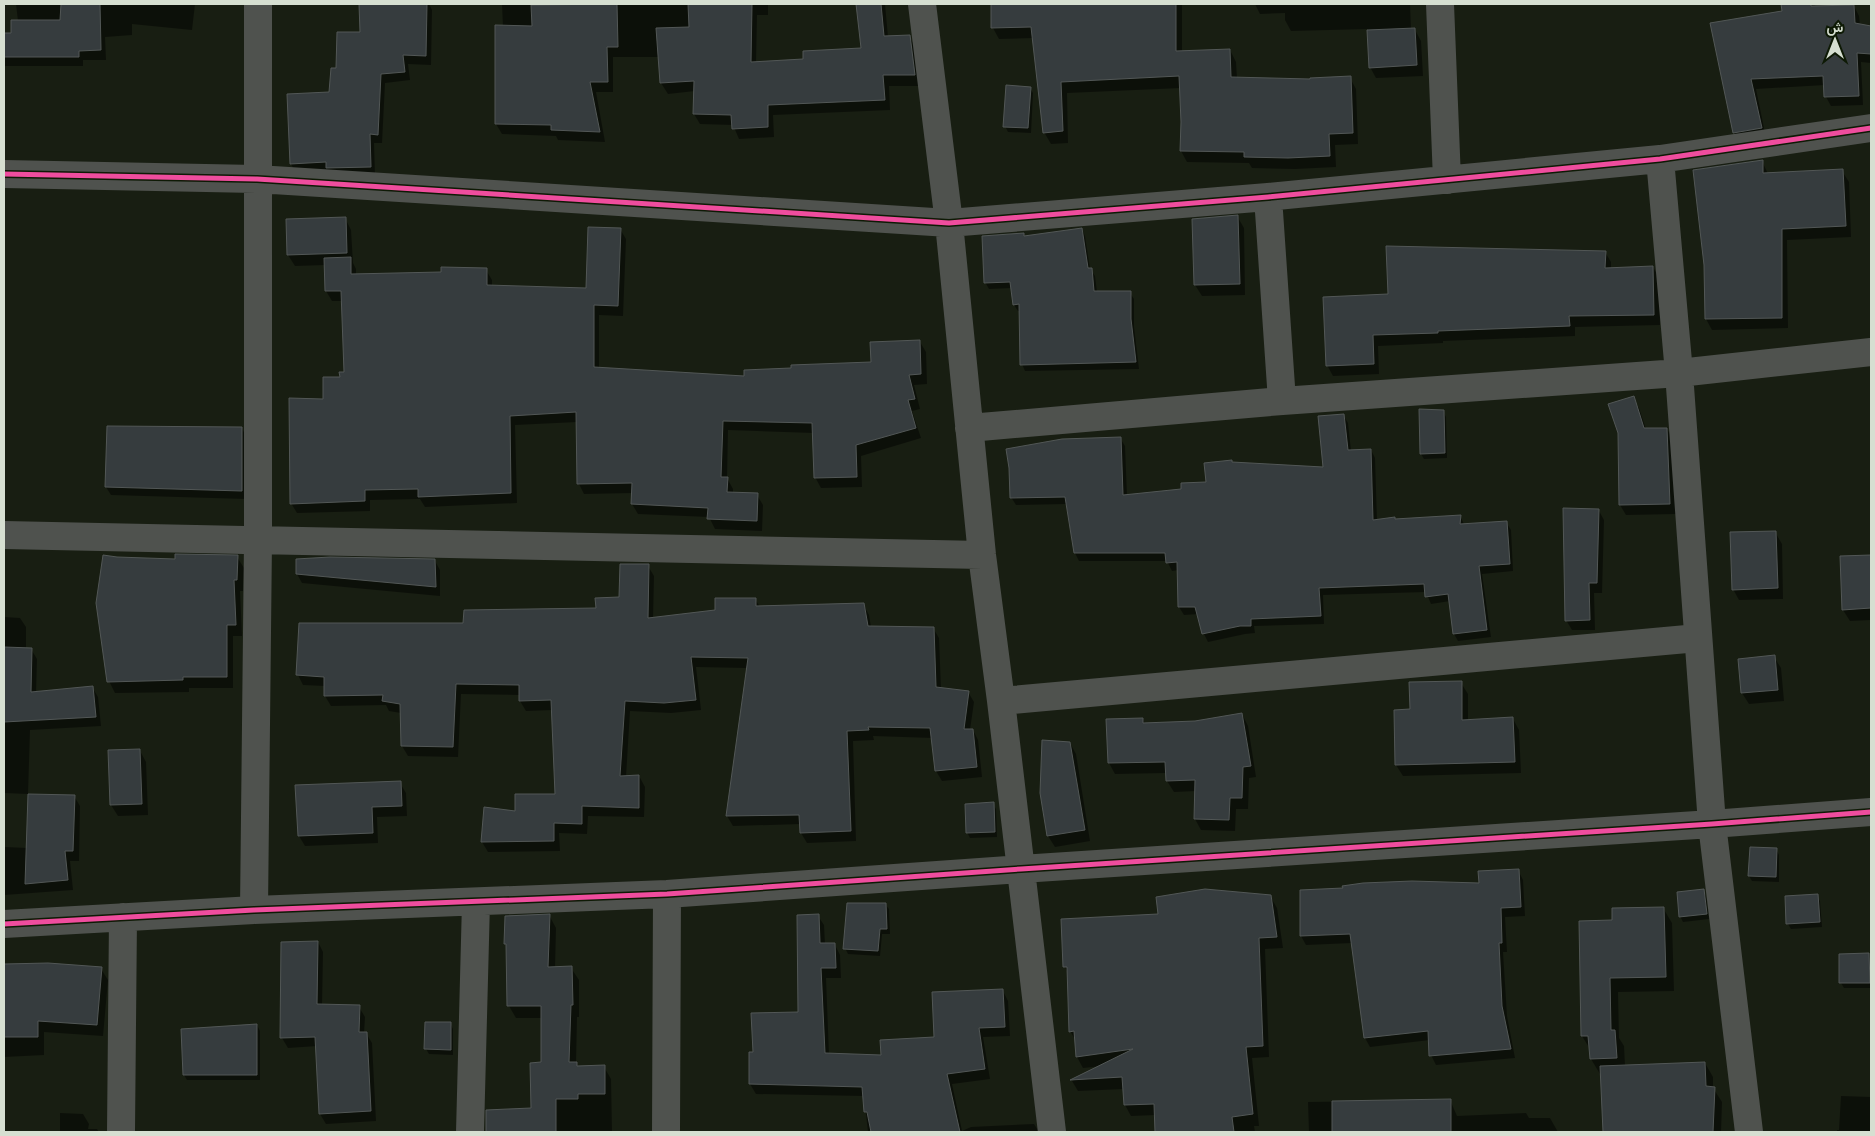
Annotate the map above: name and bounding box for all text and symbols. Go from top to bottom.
north arrow [1810,15,1860,65]
text: ش [1827,19,1844,36]

